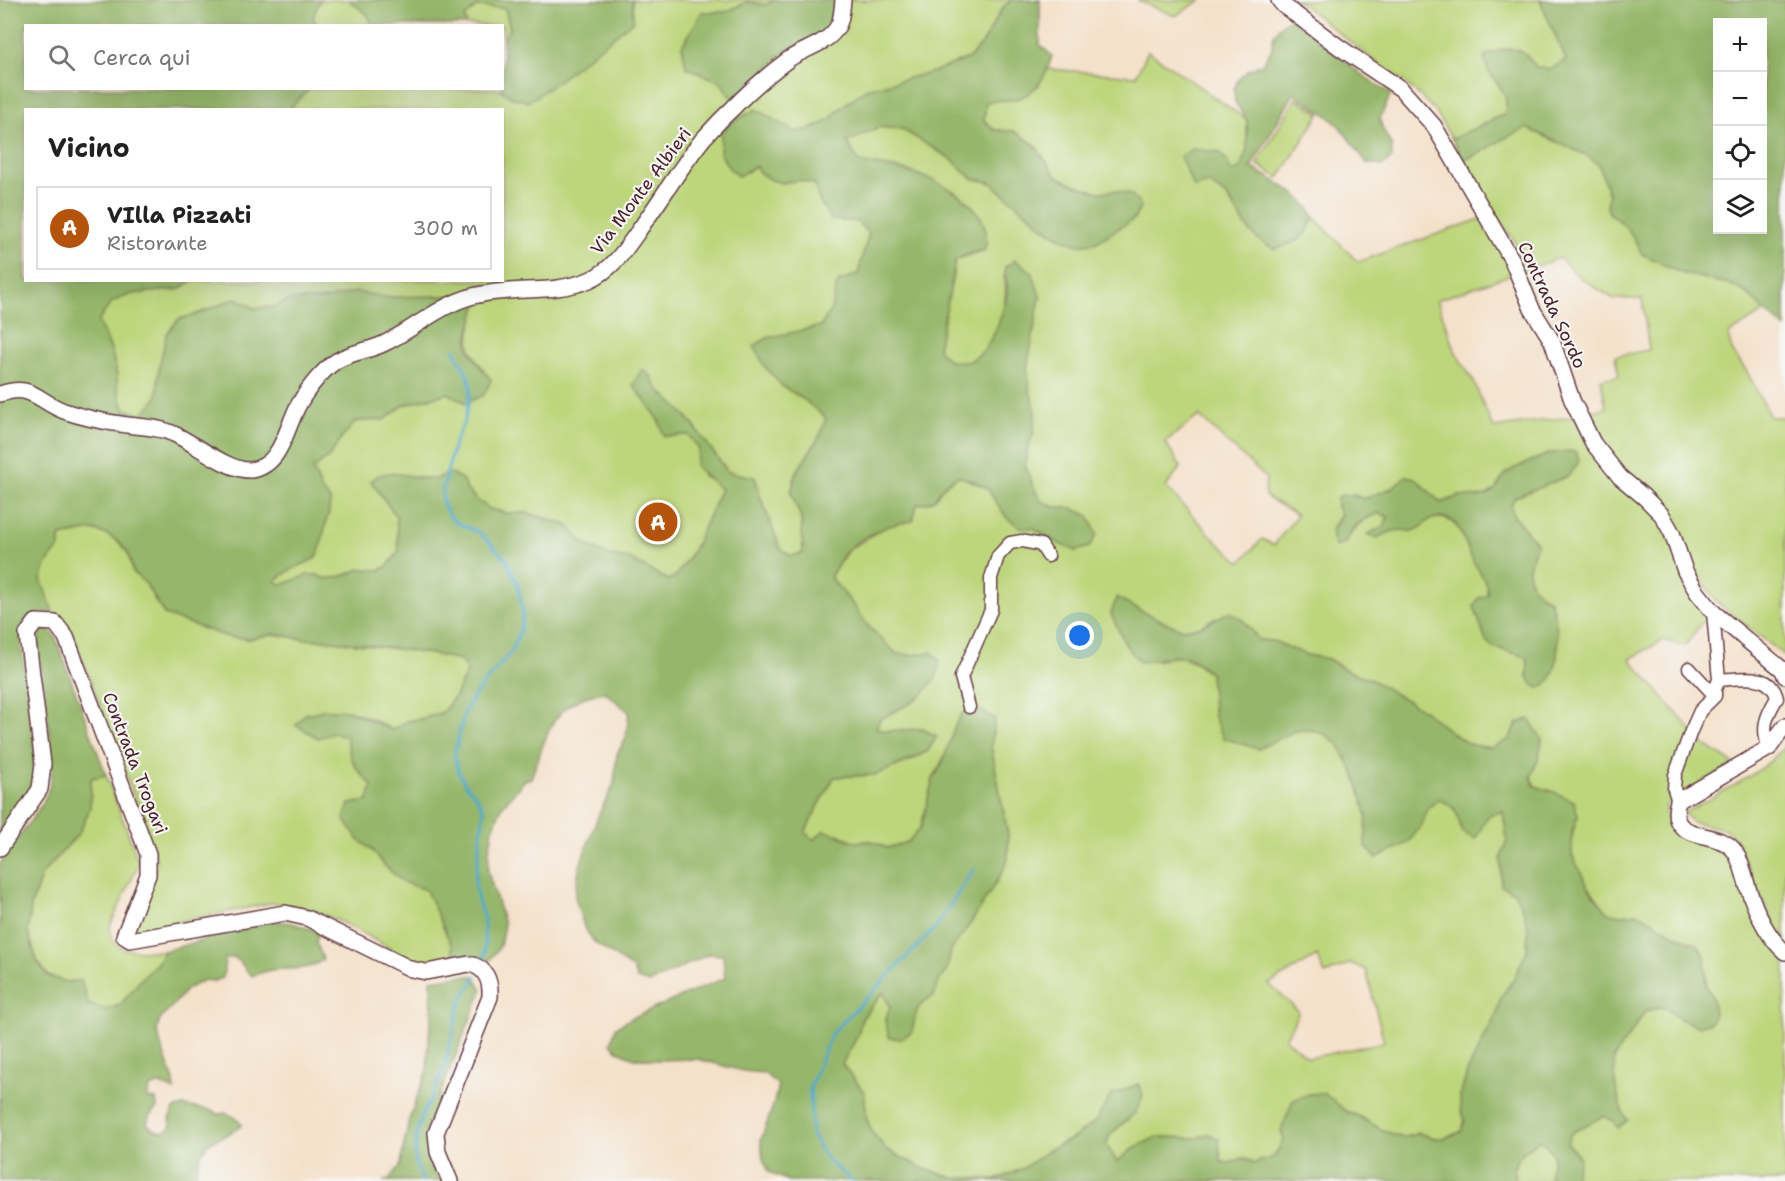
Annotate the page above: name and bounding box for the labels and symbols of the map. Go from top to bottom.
street label: Via Monte Albieri [585,122,697,260]
street label: Contrada Sordo [1512,238,1592,372]
pin: A [638,500,678,544]
your location [1065,621,1094,650]
street label: Contrada Trogari [97,689,173,837]

